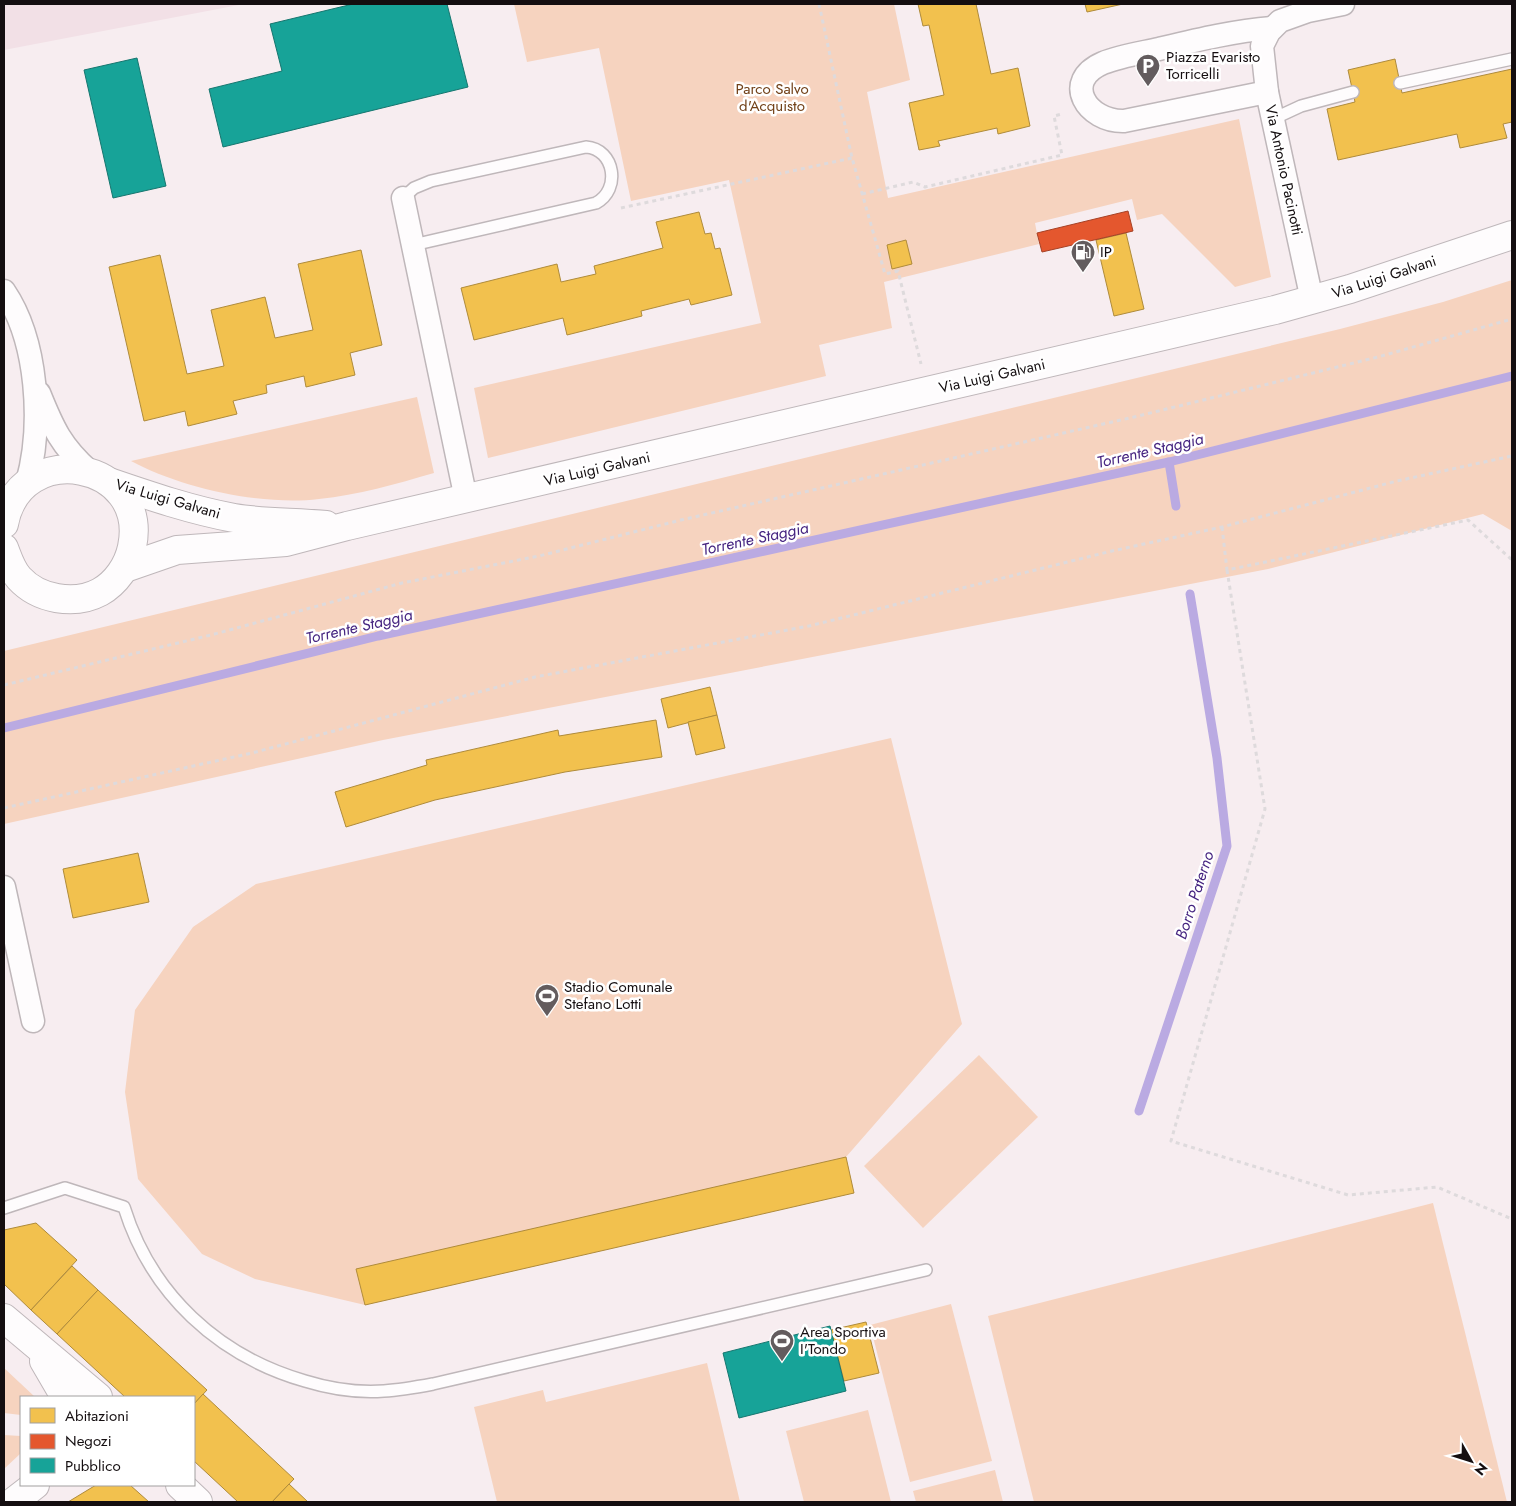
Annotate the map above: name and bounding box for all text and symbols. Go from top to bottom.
place label: Piazza Evaristo Torricelli [1166,46,1260,85]
parking icon: Piazza Evaristo Torricelli [1135,53,1161,87]
park label: Parco Salvo d'Acquisto [735,78,809,117]
street label: Via Antonio Pacinotti [1259,103,1309,237]
fuel station icon: IP [1070,239,1096,273]
place label: IP [1100,241,1112,263]
street label: Via Luigi Galvani [1329,250,1439,304]
street label: Via Luigi Galvani [937,353,1047,399]
water label: Torrente Staggia [1094,427,1206,474]
street label: Via Luigi Galvani [542,446,652,492]
street label: Via Luigi Galvani [113,473,223,525]
water label: Torrente Staggia [699,516,811,561]
water label: Torrente Staggia [303,603,415,650]
water label: Borro Paterno [1169,848,1220,942]
place label: Stadio Comunale Stefano Lotti [564,976,673,1015]
sports icon: Stadio Comunale Stefano Lotti [534,983,560,1017]
place label: Area Sportiva I'Tondo [800,1321,886,1360]
sports icon: Area Sportiva I'Tondo [769,1328,795,1362]
legend [20,1396,195,1486]
text: Abitazioni [65,1405,129,1427]
text: Negozi [65,1430,112,1452]
north arrow [1446,1436,1496,1486]
text: Pubblico [65,1455,121,1477]
text: N [1470,1459,1492,1480]

